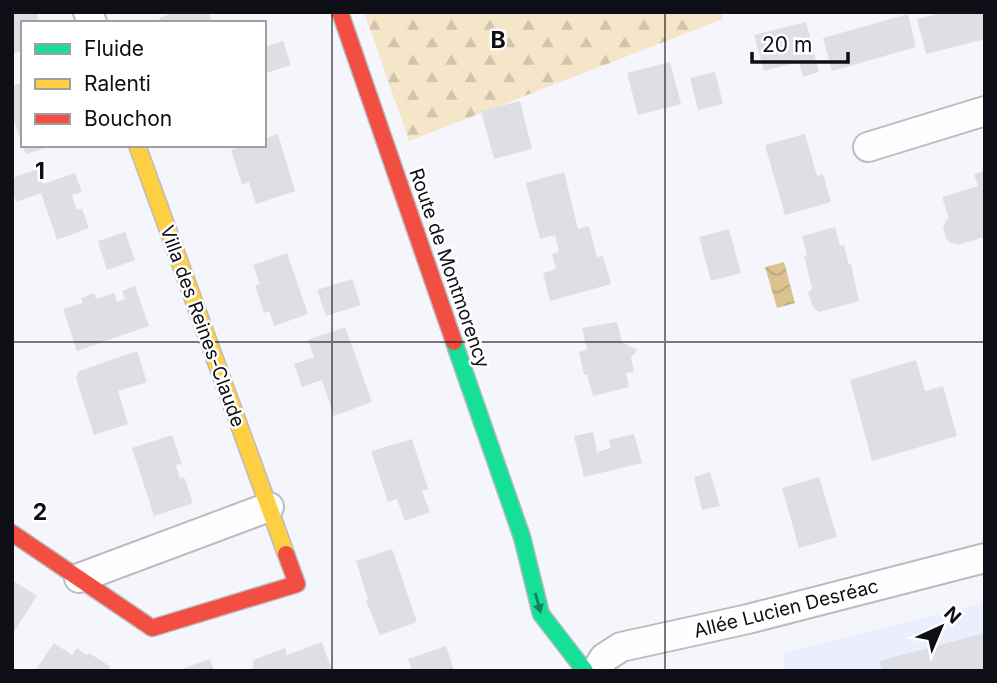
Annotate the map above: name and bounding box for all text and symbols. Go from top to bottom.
legend [21,21,266,147]
scale bar [752,21,848,65]
text: B [490,26,506,54]
text: 20 m [762,32,812,57]
text: Fluide [84,36,144,61]
text: Ralenti [84,71,151,96]
text: Bouchon [84,106,172,131]
text: 1 [35,157,45,185]
street label: Route de Montmorency [405,165,495,371]
street label: Villa des Reines-Claude [155,222,250,430]
text: 2 [33,498,47,526]
street label: Allée Lucien Desréac [691,574,881,643]
one-way arrow [533,592,544,614]
north arrow [906,592,976,662]
text: N [939,602,966,628]

